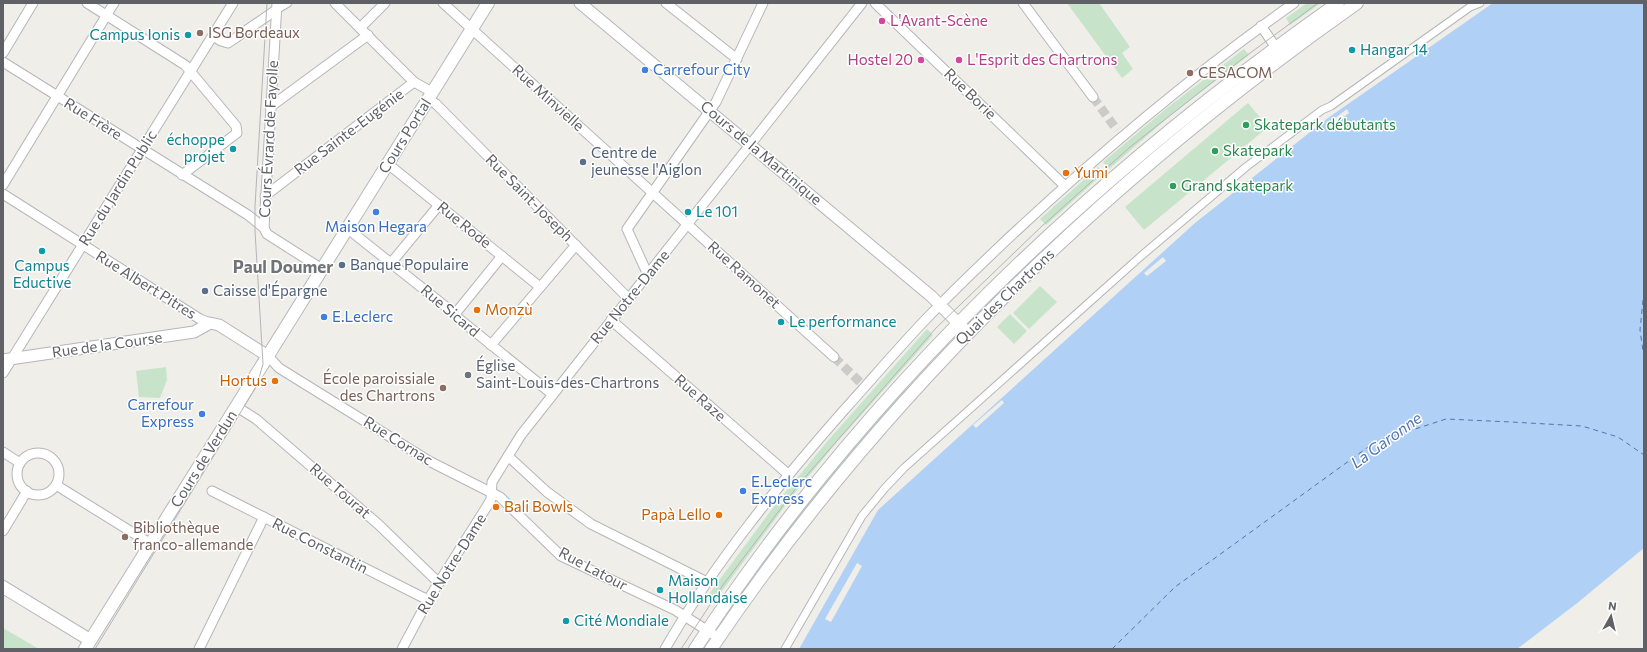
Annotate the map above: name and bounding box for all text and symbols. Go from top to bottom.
place label: L'Avant-Scène [890,11,988,29]
marker: L'Avant-Scène [877,16,887,26]
place label: ISG Bordeaux [208,23,300,41]
place label: Campus Ionis [89,25,180,43]
marker: ISG Bordeaux [195,28,205,38]
marker: Campus Ionis [183,30,193,40]
place label: Hangar 14 [1360,40,1428,58]
marker: Hangar 14 [1347,45,1357,55]
place label: Hostel 20 [847,50,913,68]
place label: L'Esprit des Chartrons [967,50,1117,68]
marker: Hostel 20 [916,55,926,65]
marker: L'Esprit des Chartrons [954,55,964,65]
street label: Cours Évrard de Fayolle [254,60,281,218]
street label: Rue Minvielle [509,60,588,134]
place label: Carrefour City [653,60,751,78]
place label: CESACOM [1198,63,1273,81]
street label: Rue Borie [941,64,1001,123]
marker: Carrefour City [640,65,650,75]
marker: CESACOM [1185,68,1195,78]
street label: Rue Sainte-Eugénie [290,84,407,178]
street label: Rue Frère [61,93,126,143]
street label: Cours Portal [374,95,434,176]
street label: Cours de la Martinique [697,96,826,208]
place label: Skatepark débutants [1254,115,1396,133]
marker: Skatepark débutants [1241,120,1251,130]
street label: Rue du Jardin Public [74,126,160,249]
place label: échoppe projet [166,130,225,165]
place label: Skatepark [1223,141,1293,159]
place label: Centre de jeunesse l'Aiglon [591,143,702,178]
marker: échoppe projet [228,144,238,154]
marker: Skatepark [1210,146,1220,156]
street label: Rue Saint-Joseph [482,150,577,245]
marker: Centre de jeunesse l'Aiglon [578,157,588,167]
place label: Yumi [1074,163,1108,181]
marker: Yumi [1061,168,1071,178]
place label: Grand skatepark [1181,176,1293,194]
marker: Grand skatepark [1168,181,1178,191]
street label: Rue Rode [434,197,495,251]
place label: Le 101 [696,202,738,220]
marker: Maison Hegara [371,207,381,217]
marker: Le 101 [683,207,693,217]
place label: Maison Hegara [325,217,427,235]
street label: Rue Ramonet [705,237,785,312]
street label: Quai des Chartrons [951,244,1058,348]
marker: Campus Eductive [37,246,47,256]
street label: Rue Albert Pitres [93,246,200,322]
street label: Rue Notre-Dame [586,246,673,347]
place label: Banque Populaire [350,255,469,273]
place label: Campus Eductive [13,256,71,291]
district label: Paul Doumer [233,256,333,277]
marker: Banque Populaire [337,260,347,270]
place label: Caisse d'Épargne [213,280,327,299]
street label: Rue Sicard [417,280,484,340]
marker: Caisse d'Épargne [200,286,210,296]
place label: Monzù [485,300,533,318]
marker: Monzù [472,305,482,315]
place label: E.Leclerc [332,307,393,325]
marker: E.Leclerc [319,312,329,322]
place label: Le performance [789,312,897,330]
marker: Le performance [776,317,786,327]
street label: Rue de la Course [51,327,163,361]
place label: Église Saint-Louis-des-Chartrons [476,355,659,391]
place label: École paroissiale des Chartrons [323,368,435,404]
marker: Église Saint-Louis-des-Chartrons [463,370,473,380]
street label: Rue Raze [671,370,730,425]
place label: Hortus [219,371,267,389]
marker: Hortus [270,376,280,386]
marker: École paroissiale des Chartrons [438,383,448,393]
place label: Carrefour Express [127,395,194,430]
street label: Cours de Verdun [166,407,240,510]
water label: La Garonne [1346,407,1425,472]
marker: Carrefour Express [197,409,207,419]
street label: Rue Cornac [361,412,436,469]
street label: Rue Tourat [307,459,375,522]
place label: E.Leclerc Express [751,472,812,507]
marker: E.Leclerc Express [738,486,748,496]
place label: Bali Bowls [504,497,573,515]
marker: Bali Bowls [491,502,501,512]
place label: Papà Lello [641,505,711,523]
street label: Rue Notre-Dame [413,510,489,617]
marker: Papà Lello [714,510,724,520]
street label: Rue Constantin [270,513,371,577]
place label: Bibliothèque franco-allemande [133,518,253,553]
marker: Bibliothèque franco-allemande [120,532,130,542]
street label: Rue Latour [556,543,631,594]
place label: Maison Hollandaise [668,571,747,606]
marker: Maison Hollandaise [655,585,665,595]
north arrow [1591,596,1631,636]
text: N [1607,599,1617,613]
place label: Cité Mondiale [574,611,669,629]
marker: Cité Mondiale [561,616,571,626]

